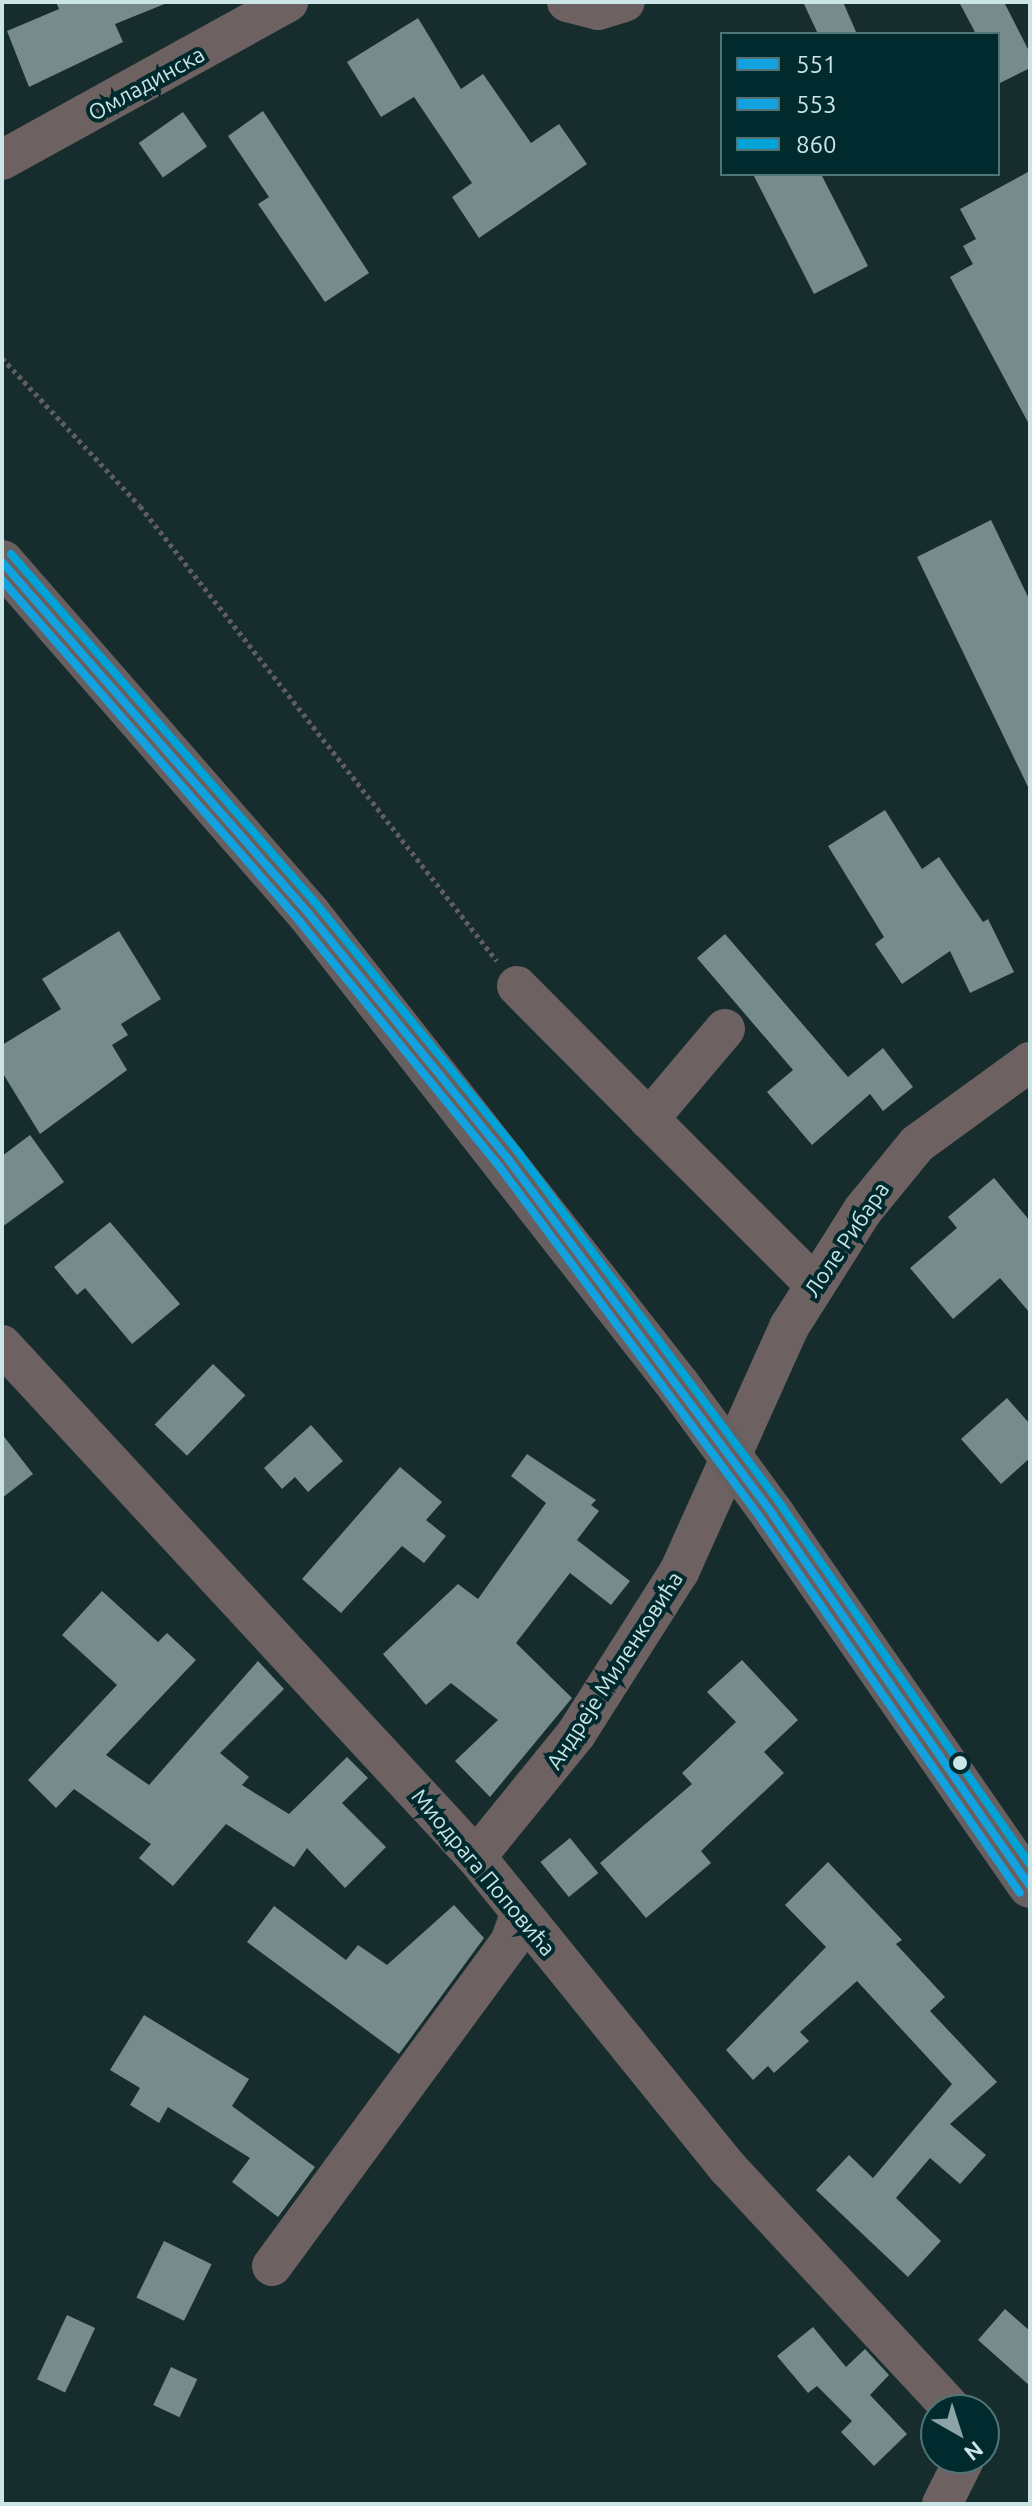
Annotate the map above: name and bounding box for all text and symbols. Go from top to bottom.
legend [720,32,1000,176]
street label: Омладинска [83,40,209,126]
text: 551 [796,51,837,78]
text: 553 [796,91,837,118]
text: 860 [796,131,837,158]
street label: Лоле Рибара [798,1177,894,1301]
street label: Андреје Миленковића [540,1566,688,1774]
unlabelled marker [952,1755,968,1771]
street label: Миодрага Поповића [406,1783,562,1961]
north arrow [920,2394,1000,2474]
text: N [960,2437,988,2466]

